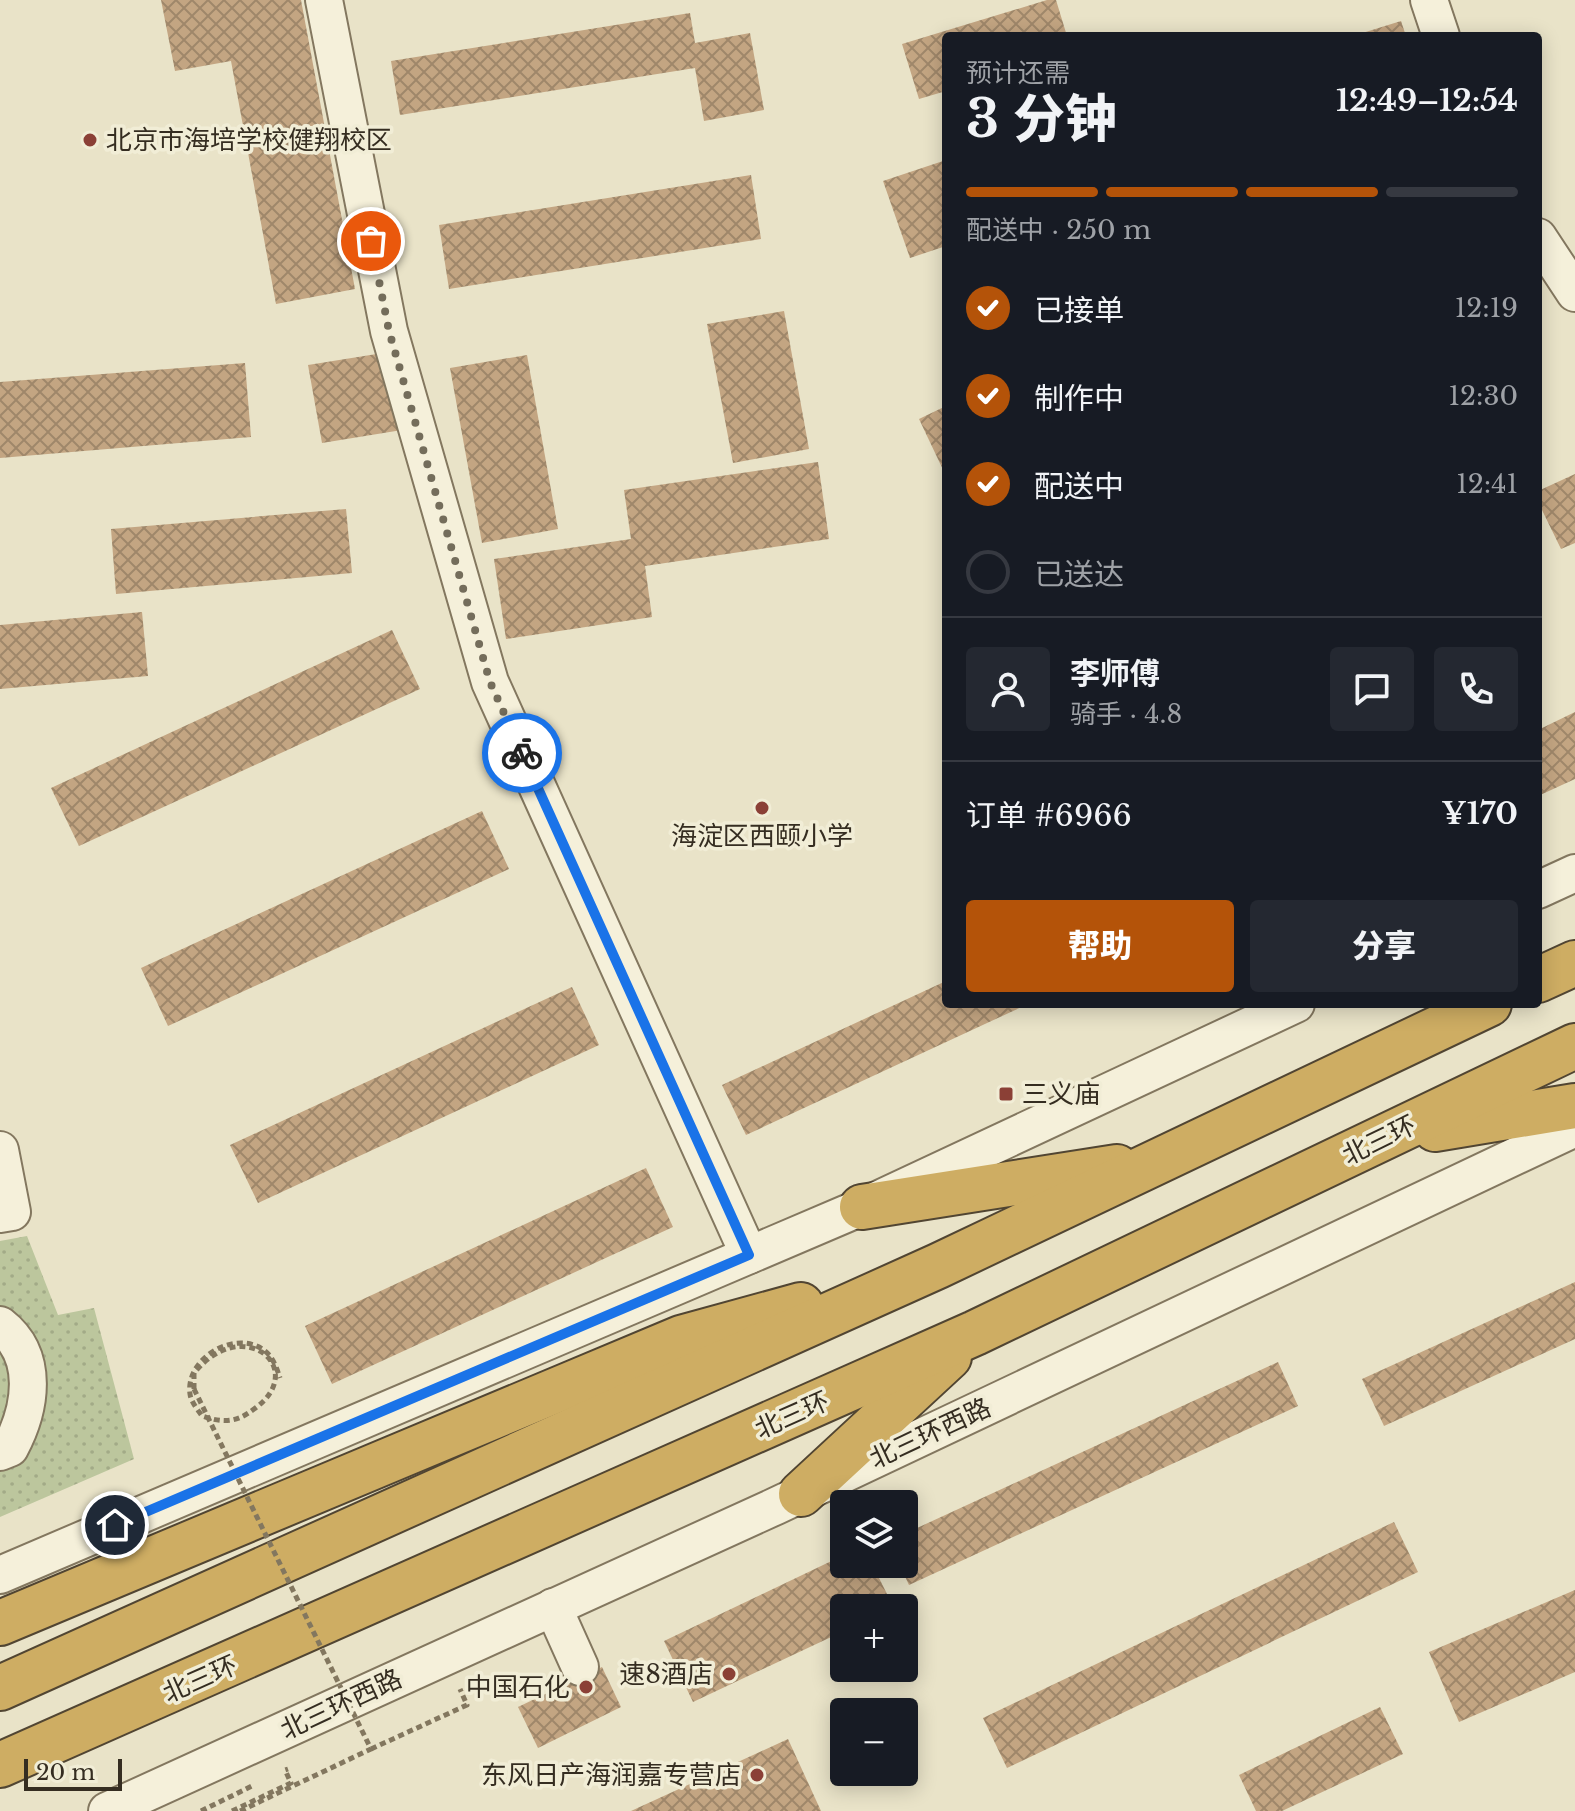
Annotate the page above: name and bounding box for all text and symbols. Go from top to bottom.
text: 预计还需 [966,57,1070,89]
text: 12:49–12:54 [1336,82,1518,119]
text: 3 分钟 [966,87,1117,151]
place label: 北京市海培学校健翔校区 [106,124,392,156]
marker: 北京市海培学校健翔校区 [81,131,99,149]
pin [337,207,405,275]
text: 配送中 · 250 m [966,214,1151,246]
icon: bag [349,219,393,263]
icon: check [966,286,1010,330]
text: 已接单 [1034,292,1124,329]
text: 12:19 [1455,292,1518,324]
icon: check [966,374,1010,418]
text: 制作中 [1034,380,1124,417]
text: 12:30 [1448,380,1518,412]
icon: check [966,462,1010,506]
text: 配送中 [1034,468,1124,505]
text: 12:41 [1456,468,1518,500]
text: 已送达 [1034,556,1124,593]
button: person [966,647,1050,731]
button: chat [1330,647,1414,731]
button: phone [1434,647,1518,731]
text: 李师傅 [1070,655,1160,692]
text: 骑手 · 4.8 [1070,698,1182,730]
courier [482,713,562,793]
icon: bike [500,731,544,775]
text: ¥170 [1441,795,1518,832]
text: 订单 #6966 [966,797,1132,834]
marker: 海淀区西颐小学 [753,799,771,817]
place label: 海淀区西颐小学 [671,820,853,852]
button: 帮助 [966,900,1234,992]
button: 分享 [1250,900,1518,992]
place label: 三义庙 [1022,1078,1100,1110]
marker: 三义庙 [997,1085,1015,1103]
street label: 北三环 [1337,1109,1421,1171]
street label: 北三环 [750,1385,834,1445]
street label: 北三环西路 [864,1391,996,1475]
map controls [830,1490,918,1786]
button: layers [830,1490,918,1578]
pin [81,1491,149,1559]
icon: home [93,1503,137,1547]
button: + [830,1594,918,1682]
street label: 北三环 [158,1649,242,1709]
place label: 速8酒店 [619,1658,713,1690]
street label: 北三环西路 [275,1662,407,1746]
marker: 速8酒店 [720,1665,738,1683]
place label: 中国石化 [466,1671,570,1703]
marker: 中国石化 [577,1678,595,1696]
button: − [830,1698,918,1786]
scale bar [24,1755,122,1791]
text: 20 m [36,1759,95,1786]
place label: 东风日产海润嘉专营店 [481,1759,741,1791]
marker: 东风日产海润嘉专营店 [748,1766,766,1784]

